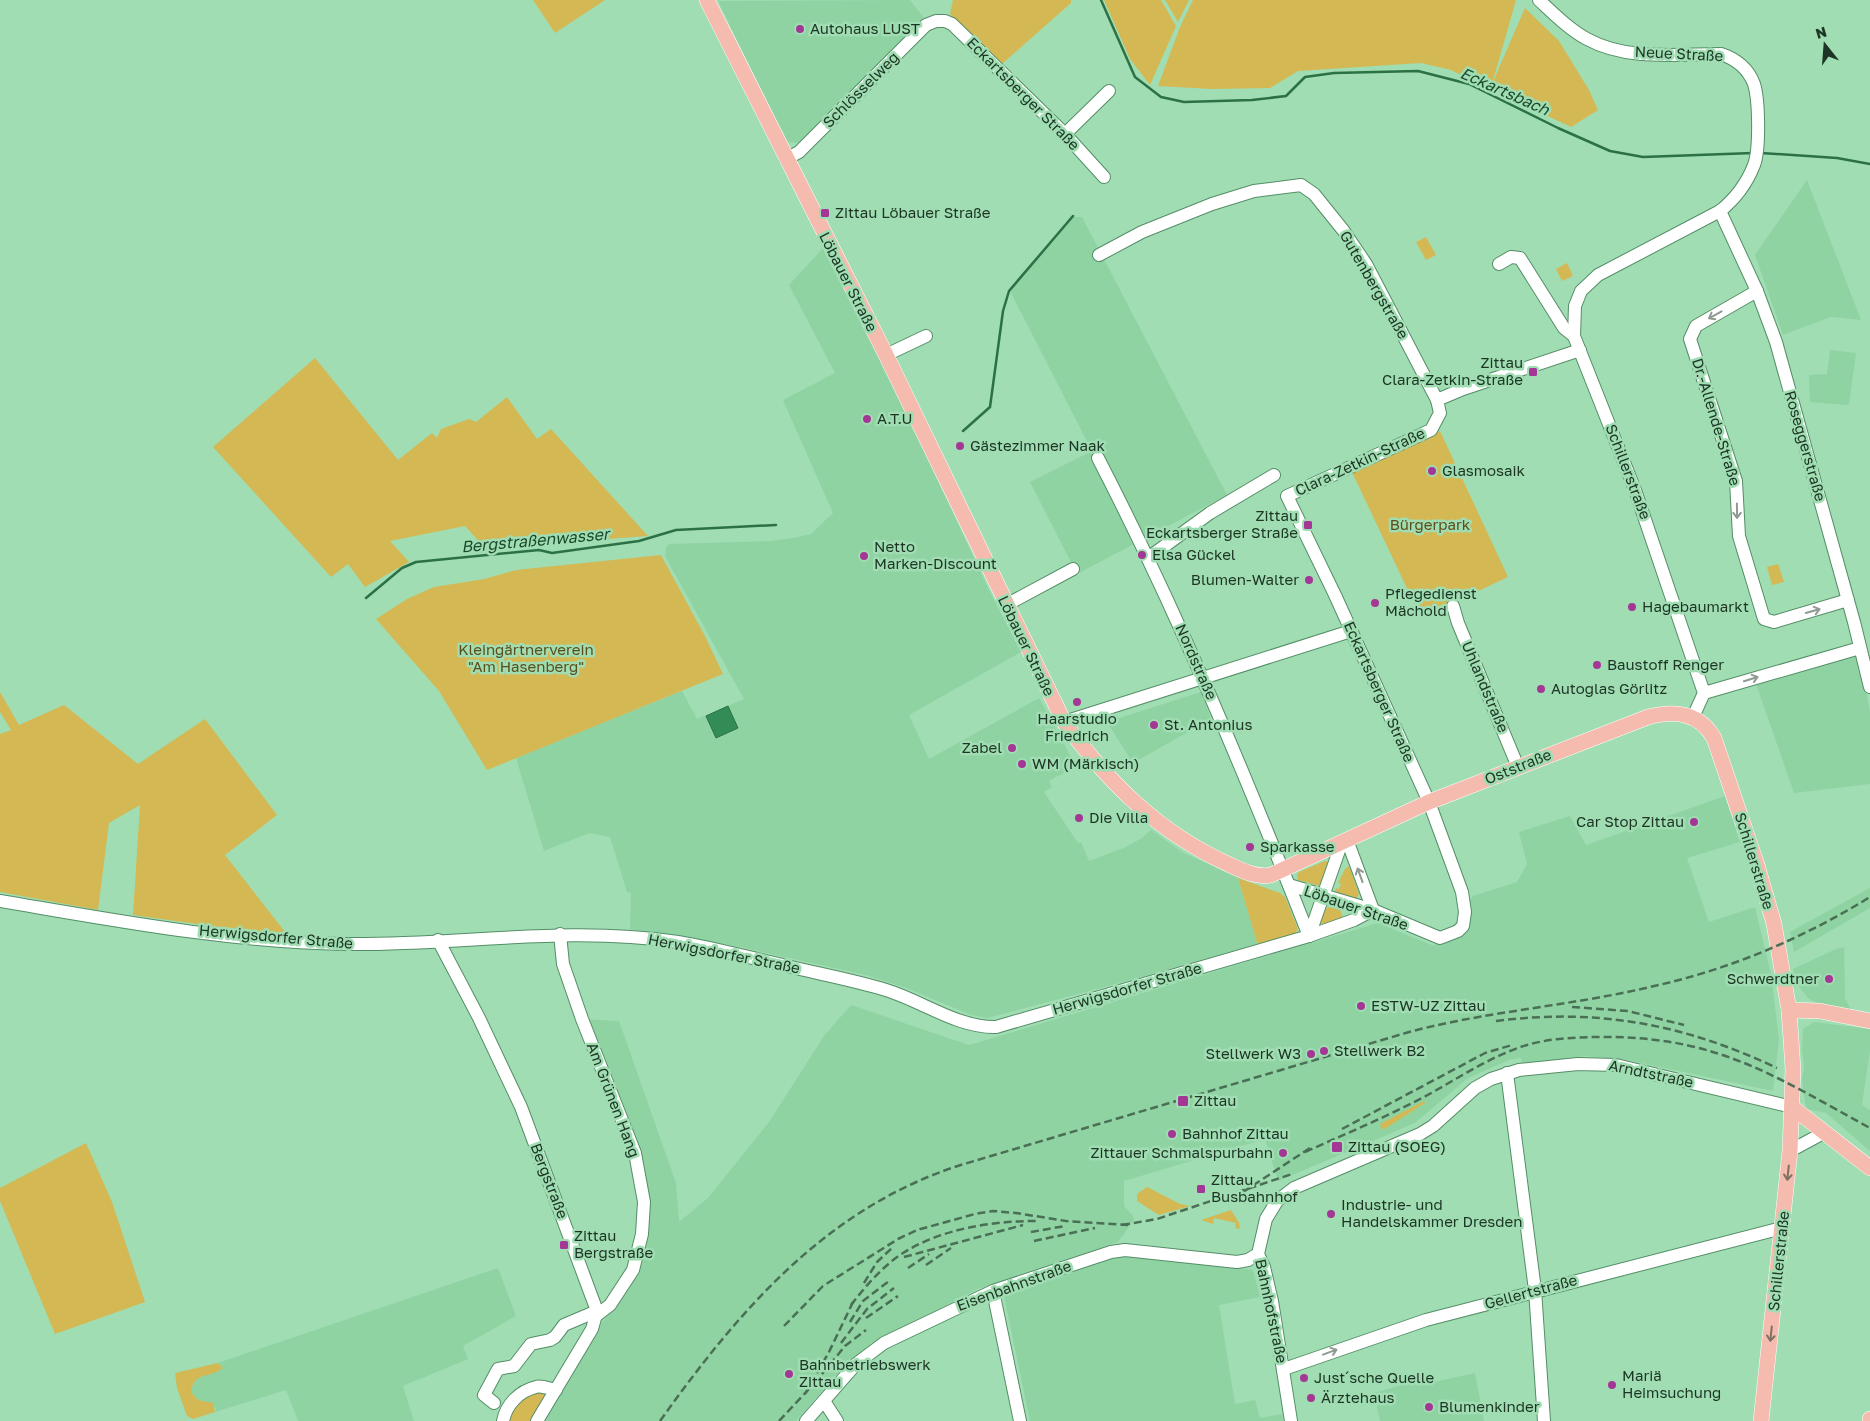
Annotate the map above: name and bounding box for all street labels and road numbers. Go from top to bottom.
street label: Eckartsberger Straße [964,33,1084,154]
street label: Neue Straße [1634,42,1724,64]
street label: Schlösselweg [819,48,902,131]
street label: Gutenbergstraße [1337,227,1413,342]
street label: Löbauer Straße [816,229,882,335]
street label: Dr.-Allende-Straße [1689,356,1745,488]
street label: Roseggerstraße [1782,388,1830,503]
street label: Schillerstraße [1603,421,1655,522]
street label: Clara-Zetkin-Straße [1292,423,1428,499]
street label: Löbauer Straße [995,592,1059,699]
street label: Eckartsberger Straße [1341,618,1419,765]
street label: Nordstraße [1172,621,1222,702]
street label: Uhlandstraße [1459,638,1513,735]
street label: Oststraße [1482,744,1554,788]
street label: Schillerstraße [1732,810,1778,912]
street label: Löbauer Straße [1302,881,1411,933]
street label: Herwigsdorfer Straße [198,920,354,952]
street label: Herwigsdorfer Straße [647,929,802,977]
street label: Herwigsdorfer Straße [1050,958,1204,1018]
street label: Am Grünen Hang [584,1040,644,1160]
street label: Arndtstraße [1607,1055,1695,1091]
street label: Bergstraße [527,1140,573,1221]
street label: Schillerstraße [1764,1210,1792,1312]
street label: Eisenbahnstraße [954,1256,1074,1314]
street label: Bahnhofstraße [1252,1257,1292,1365]
street label: Gellertstraße [1482,1270,1579,1312]

